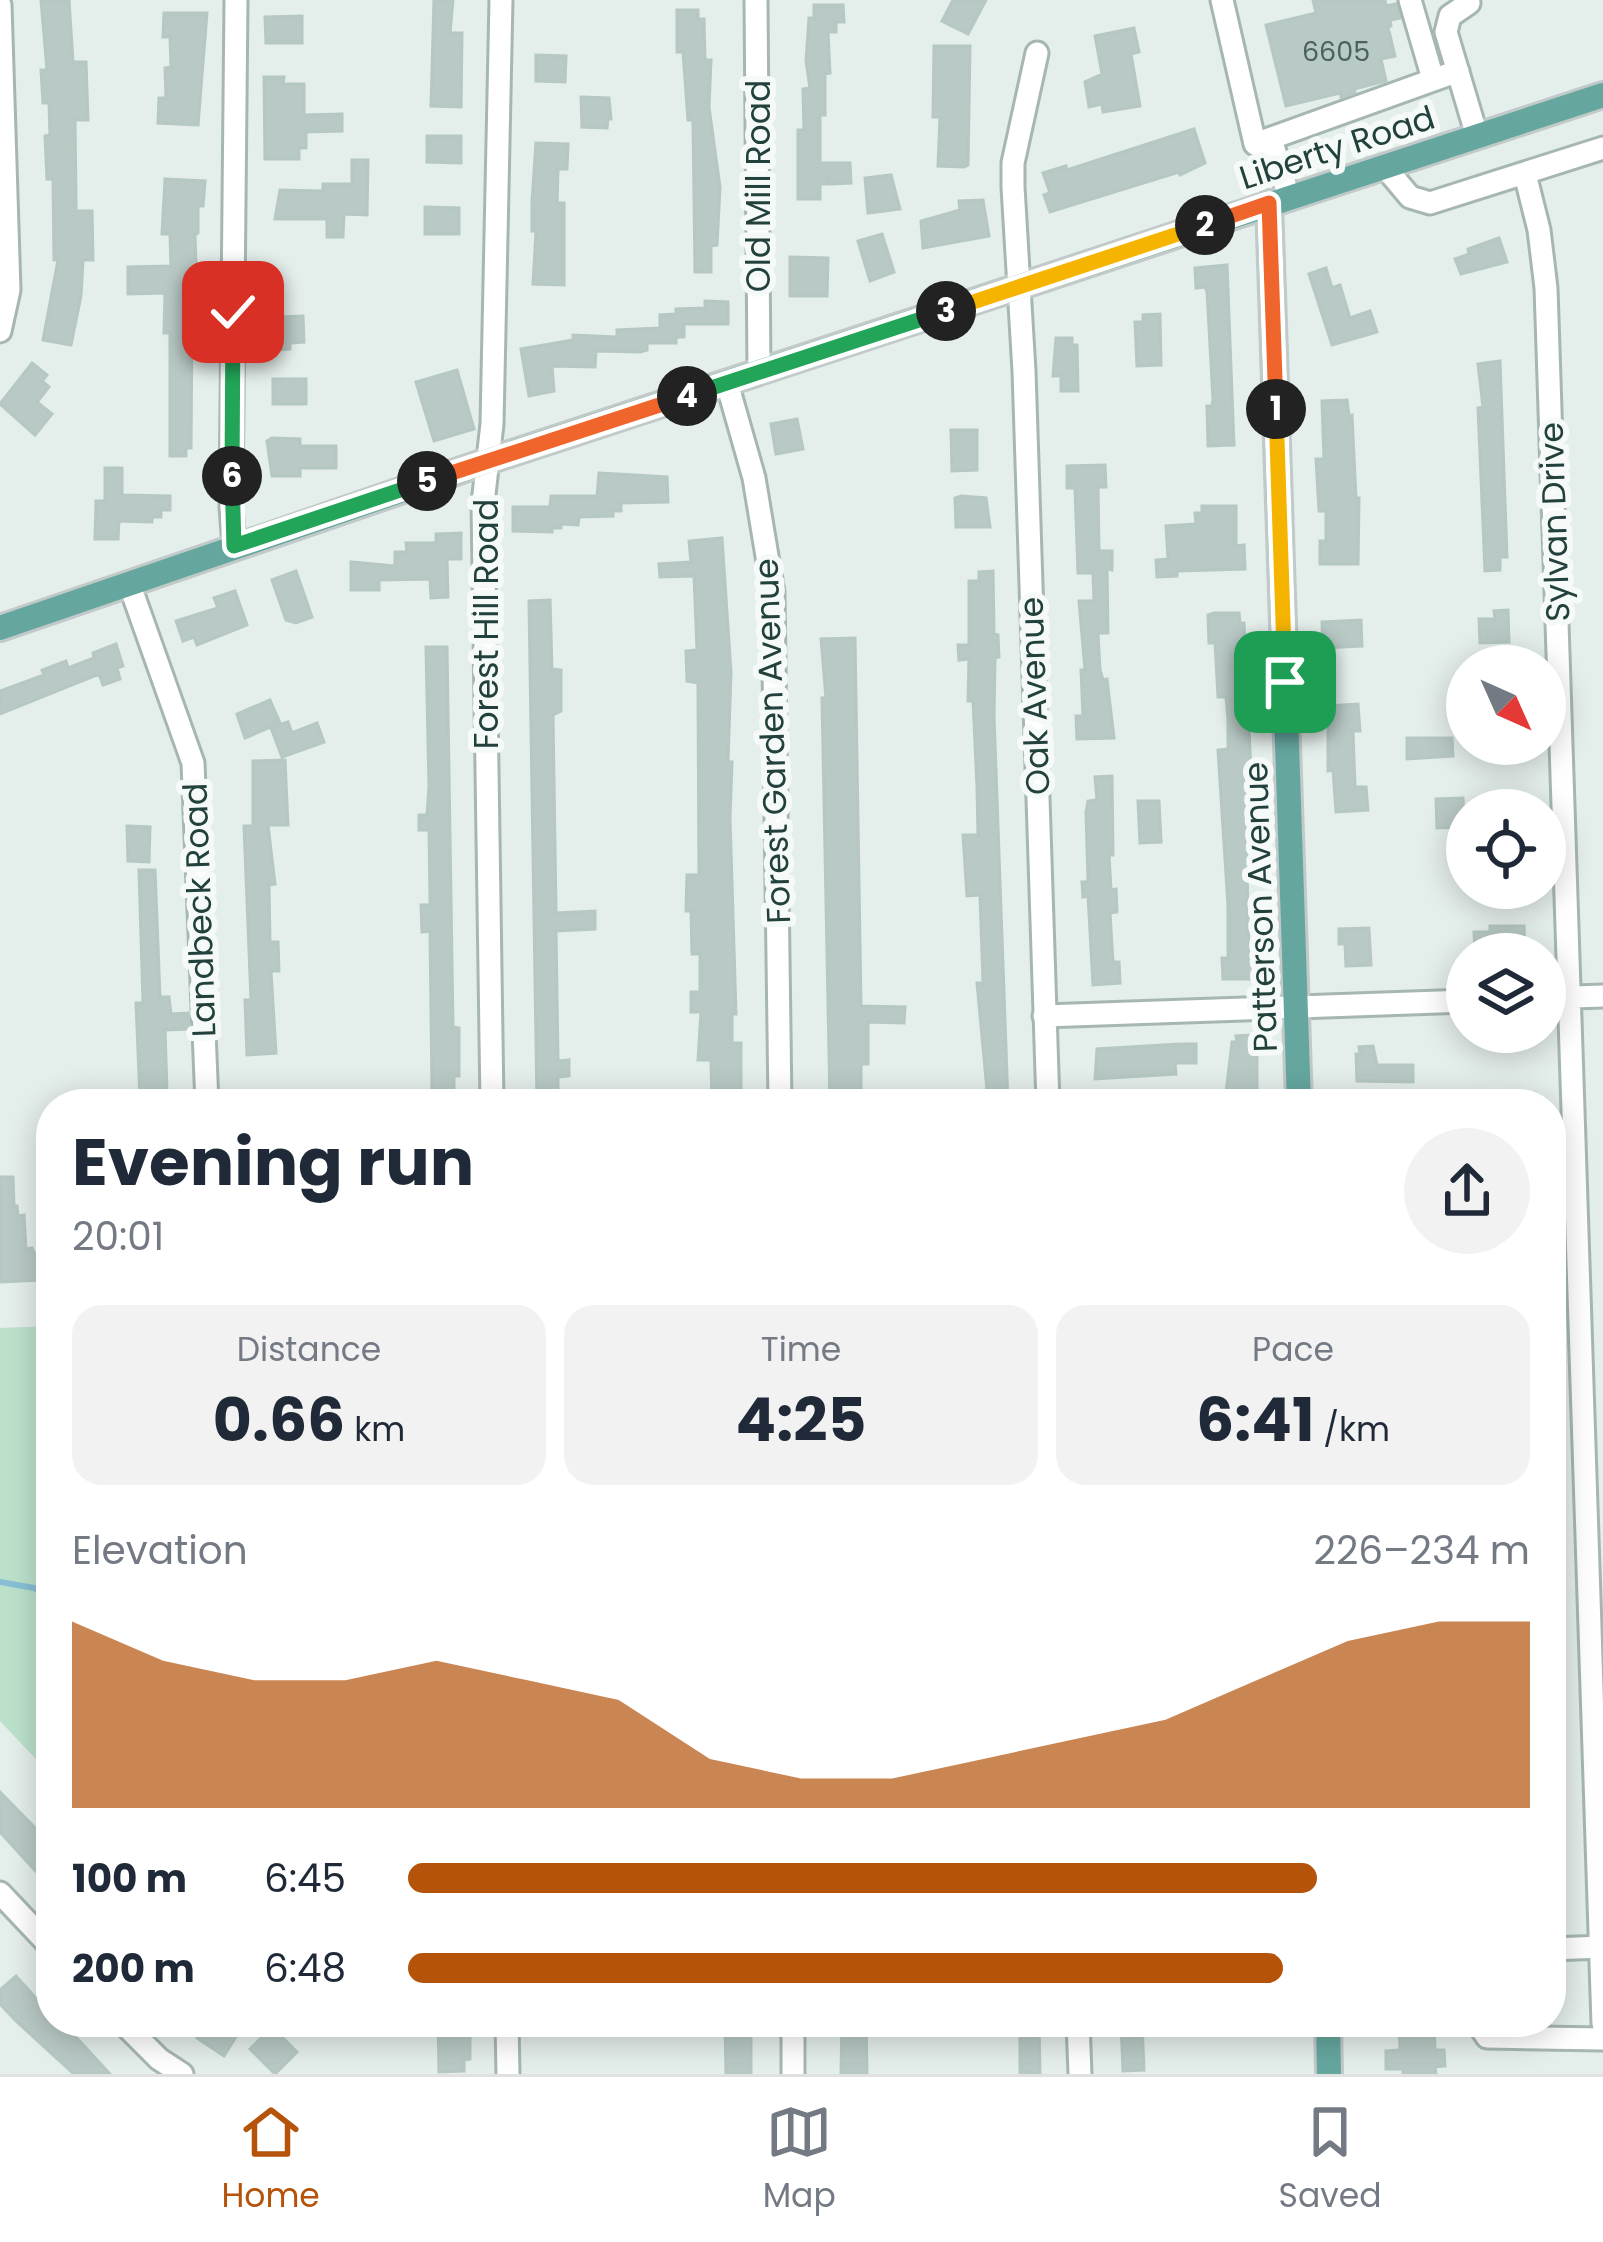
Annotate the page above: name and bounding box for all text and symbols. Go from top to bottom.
house number: 6605 [1302,33,1370,70]
street label: Old Mill Road [735,80,782,292]
street label: Liberty Road [1234,94,1441,201]
pin: 2 [1175,195,1235,255]
text: 2 [1196,201,1214,248]
pin [182,261,284,363]
icon: check [200,279,266,345]
pin: 3 [916,281,976,341]
text: 3 [936,287,956,334]
pin: 4 [657,366,717,426]
text: 4 [676,372,698,419]
pin: 1 [1246,379,1306,439]
text: 1 [1270,385,1282,432]
street label: Sylvan Drive [1528,421,1581,623]
pin: 6 [202,446,262,506]
pin: 5 [397,451,457,511]
text: 6 [221,452,243,499]
text: 5 [416,457,438,504]
street label: Forest Hill Road [463,499,510,749]
street label: Forest Garden Avenue [743,558,802,924]
street label: Oak Avenue [1008,596,1061,796]
pin [1234,631,1336,733]
north arrow [1446,645,1566,765]
map controls [1446,645,1566,1053]
icon: arrive [1252,649,1318,715]
street label: Patterson Avenue [1232,761,1289,1053]
street label: Landbeck Road [172,782,227,1038]
button: locate [1446,789,1566,909]
button: layers [1446,933,1566,1053]
text: Evening run [72,1116,474,1208]
button: share [1404,1128,1530,1254]
text: 20:01 [72,1209,164,1264]
text: Distance [237,1326,381,1373]
text: Time [761,1326,841,1373]
text: Pace [1252,1326,1334,1373]
text: 0.66 [213,1378,345,1462]
text: 4:25 [736,1378,866,1462]
text: 6:41 [1196,1378,1314,1462]
text: km [345,1406,405,1453]
text: /km [1314,1406,1390,1453]
text: Elevation [72,1523,248,1578]
text: 226–234 m [1313,1523,1530,1578]
text: 100 m [72,1851,187,1906]
text: 6:45 [264,1851,346,1906]
text: 200 m [72,1941,195,1996]
text: 6:48 [264,1941,346,1996]
tab: Home [221,2099,320,2221]
tab: Map [763,2099,836,2221]
tab: Saved [1279,2099,1382,2221]

